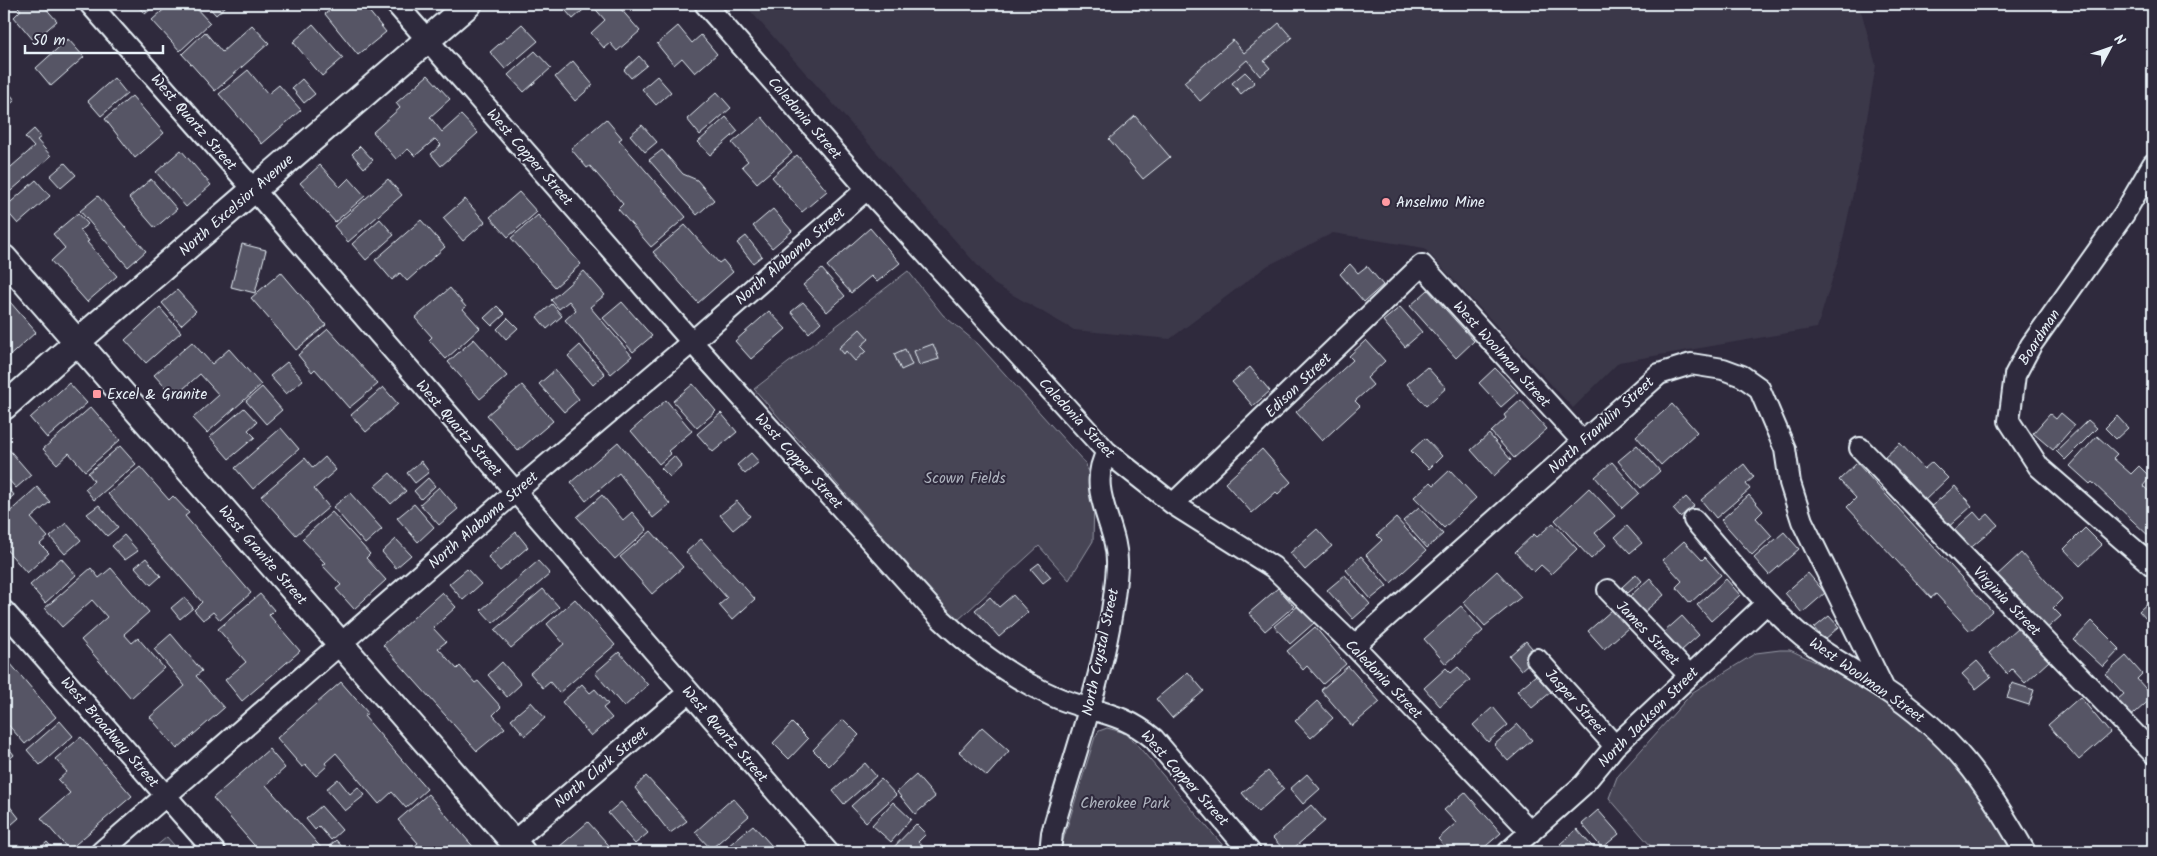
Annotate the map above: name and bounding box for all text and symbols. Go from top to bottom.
scale bar [25,22,162,54]
north arrow [2084,22,2134,72]
text: 50 m [32,29,66,53]
text: N [2108,30,2130,51]
street label: West Quartz Street [144,69,242,177]
street label: Caledonia Street [761,72,847,166]
street label: West Copper Street [480,104,579,212]
street label: North Excelsior Avenue [174,149,300,263]
place label: Anselmo Mine [1396,191,1485,215]
marker: Anselmo Mine [1380,196,1392,208]
street label: North Alabama Street [730,202,851,312]
street label: West Woolman Street [1447,296,1556,414]
street label: Boardman [2013,305,2067,370]
street label: Edison Street [1260,347,1338,424]
street label: North Franklin Street [1543,371,1660,480]
street label: Caledonia Street [1032,373,1120,465]
street label: West Quartz Street [409,375,507,483]
place label: Excel & Granite [107,383,207,407]
marker: Excel & Granite [91,388,103,400]
street label: West Copper Street [748,408,848,515]
street label: North Alabama Street [423,466,544,576]
park label: Scown Fields [924,467,1006,491]
street label: West Granite Street [212,500,313,611]
street label: Virginia Street [1966,561,2046,642]
street label: North Crystal Street [1076,586,1126,718]
street label: James Street [1610,595,1685,672]
street label: West Woolman Street [1804,632,1929,730]
street label: Caledonia Street [1339,634,1428,725]
street label: North Jackson Street [1593,661,1705,774]
street label: Jasper Street [1538,664,1612,742]
street label: West Broadway Street [54,672,165,794]
street label: West Quartz Street [675,681,773,789]
street label: North Clark Street [549,721,655,815]
street label: West Copper Street [1134,725,1234,832]
park label: Cherokee Park [1080,792,1171,816]

